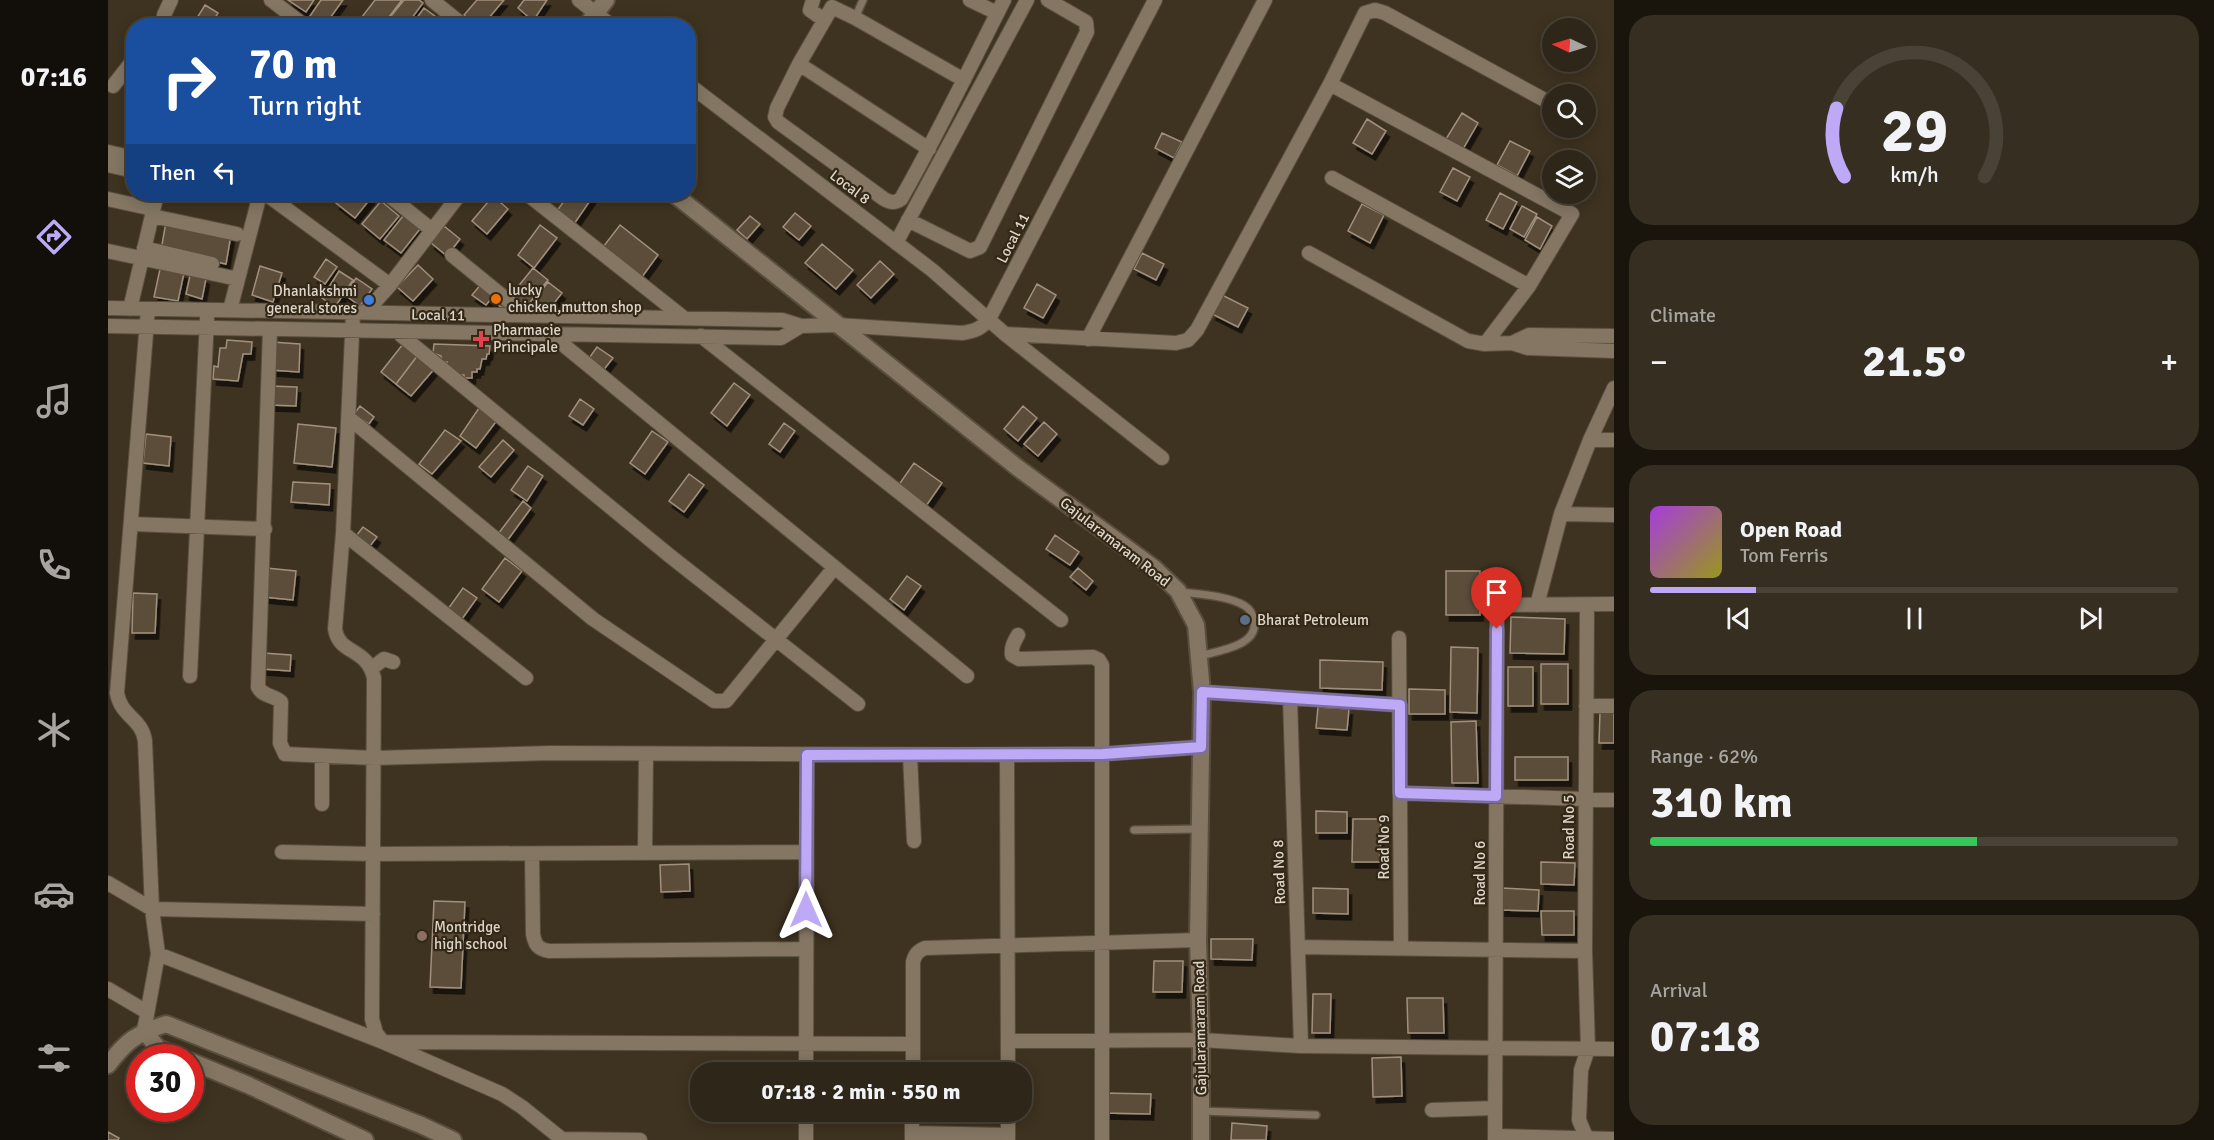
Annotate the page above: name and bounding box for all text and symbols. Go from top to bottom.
north arrow [1542,18,1596,72]
map controls [1542,18,1596,204]
text: 70 m [249,39,338,90]
icon: right [150,42,228,120]
text: 07:16 [21,61,87,94]
button: search [1542,84,1596,138]
text: Turn right [249,90,362,123]
text: 29 [1880,92,1948,169]
button: layers [1542,150,1596,204]
icon: left [208,156,241,189]
text: Then [150,159,196,186]
text: km/h [1890,162,1938,188]
street label: Local 8 [826,166,874,208]
street label: Local 11 [993,210,1033,266]
icon: directions [33,216,75,258]
place label: lucky chicken,mutton shop [508,281,642,316]
place label: Dhanlakshmi general stores [266,282,357,317]
marker: lucky chicken,mutton shop [489,292,503,306]
marker: Dhanlakshmi general stores [362,293,376,307]
text: Climate [1650,303,1716,328]
street label: Local 11 [411,306,465,324]
place label: Pharmacie Principale [493,321,561,356]
marker: Pharmacie Principale [474,332,488,346]
text: 21.5° [1862,334,1966,389]
text: − [1650,342,1668,383]
text: + [2160,342,2178,383]
icon: music [33,380,75,422]
street label: Gajularamaram Road [1056,493,1174,591]
text: Open Road [1740,516,1842,543]
text: Tom Ferris [1740,543,1828,568]
icon: phone [33,544,75,586]
pin [1471,567,1522,629]
icon: arrive [1480,576,1513,609]
icon: previous [1722,602,1755,635]
icon: pause [1898,602,1931,635]
icon: next [2074,602,2107,635]
place label: Bharat Petroleum [1257,611,1369,629]
marker: Bharat Petroleum [1238,613,1252,627]
icon: climate [33,709,75,751]
text: Range · 62% [1650,744,1758,769]
text: 310 km [1650,775,1793,830]
street label: Road No 5 [1560,795,1578,859]
street label: Road No 9 [1375,815,1393,879]
street label: Road No 8 [1269,839,1289,905]
street label: Road No 6 [1471,841,1489,905]
icon: car [33,873,75,915]
position arrow [774,878,838,942]
place label: Montridge high school [434,918,507,953]
marker: Montridge high school [415,929,429,943]
street label: Gajularamaram Road [1190,960,1210,1095]
text: Arrival [1650,978,1708,1003]
text: 07:18 [1650,1009,1760,1064]
icon: filters [33,1037,75,1079]
speed limit sign: 30 [126,1044,204,1122]
text: 07:18 · 2 min · 550 m [761,1078,961,1105]

